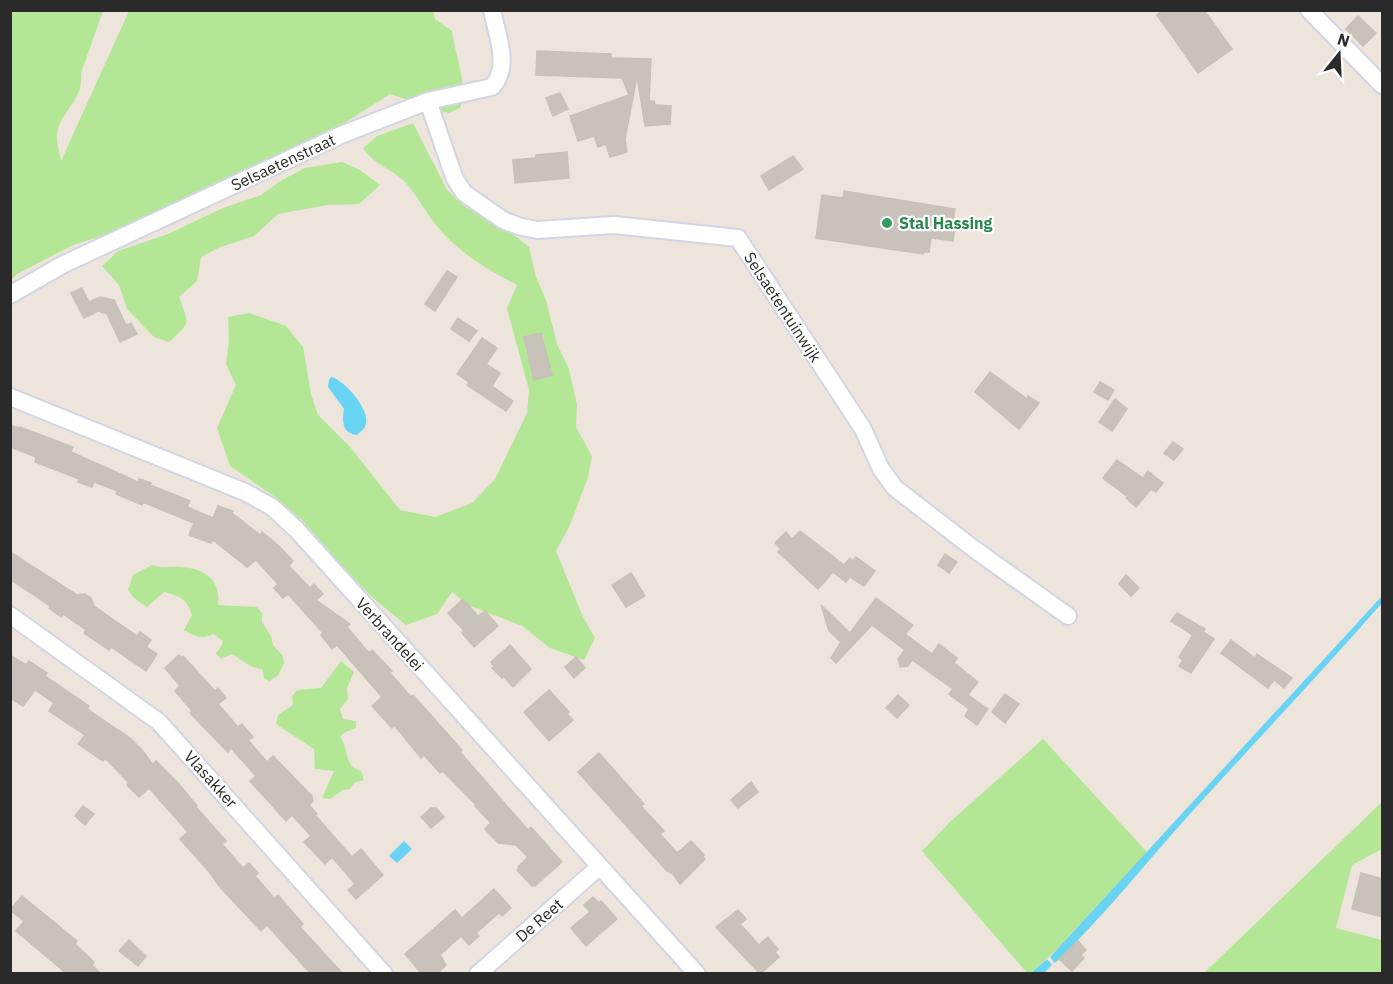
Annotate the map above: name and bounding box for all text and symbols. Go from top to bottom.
north arrow [1309,24,1369,84]
text: N [1335,28,1352,51]
street label: Selsaetenstraat [228,129,338,195]
place label: Stal Hassing [899,213,993,233]
marker: Stal Hassing [880,216,894,230]
street label: Selsaetentuinwijk [740,248,826,366]
street label: Verbrandelei [352,593,428,675]
street label: Vlasakker [180,746,242,812]
street label: De Reet [511,894,567,946]

